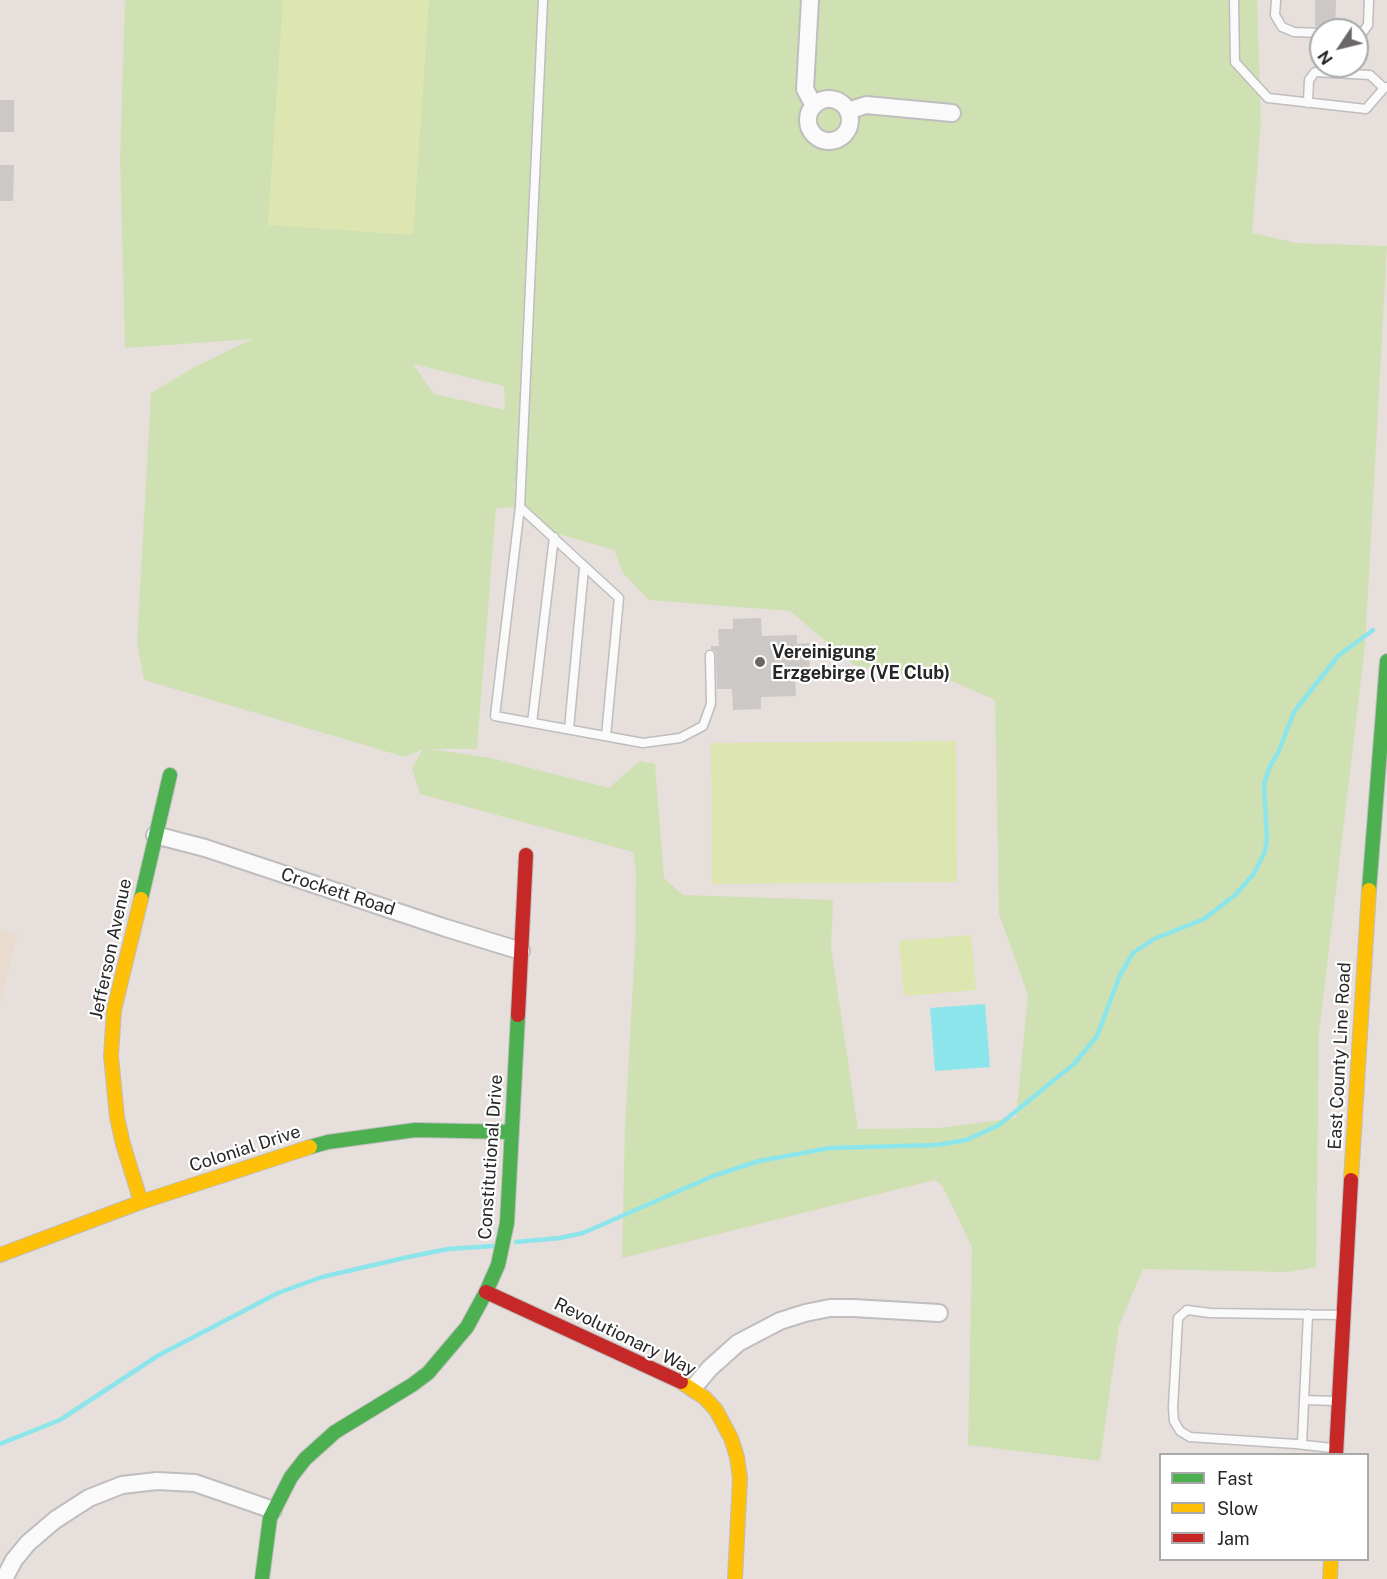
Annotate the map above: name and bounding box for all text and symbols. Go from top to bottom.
north arrow [1309,18,1369,78]
text: N [1314,47,1337,68]
place label: Vereinigung Erzgebirge (VE Club) [772,641,950,684]
marker: Vereinigung Erzgebirge (VE Club) [753,655,767,669]
street label: Crockett Road [278,863,398,921]
street label: Jefferson Avenue [86,877,136,1021]
street label: East County Line Road [1324,962,1356,1150]
street label: Constitutional Drive [474,1074,508,1240]
street label: Colonial Drive [187,1121,303,1177]
street label: Revolutionary Way [550,1293,700,1381]
legend [1159,1453,1369,1561]
text: Fast [1217,1468,1253,1489]
text: Slow [1217,1498,1258,1519]
text: Jam [1217,1528,1250,1549]

